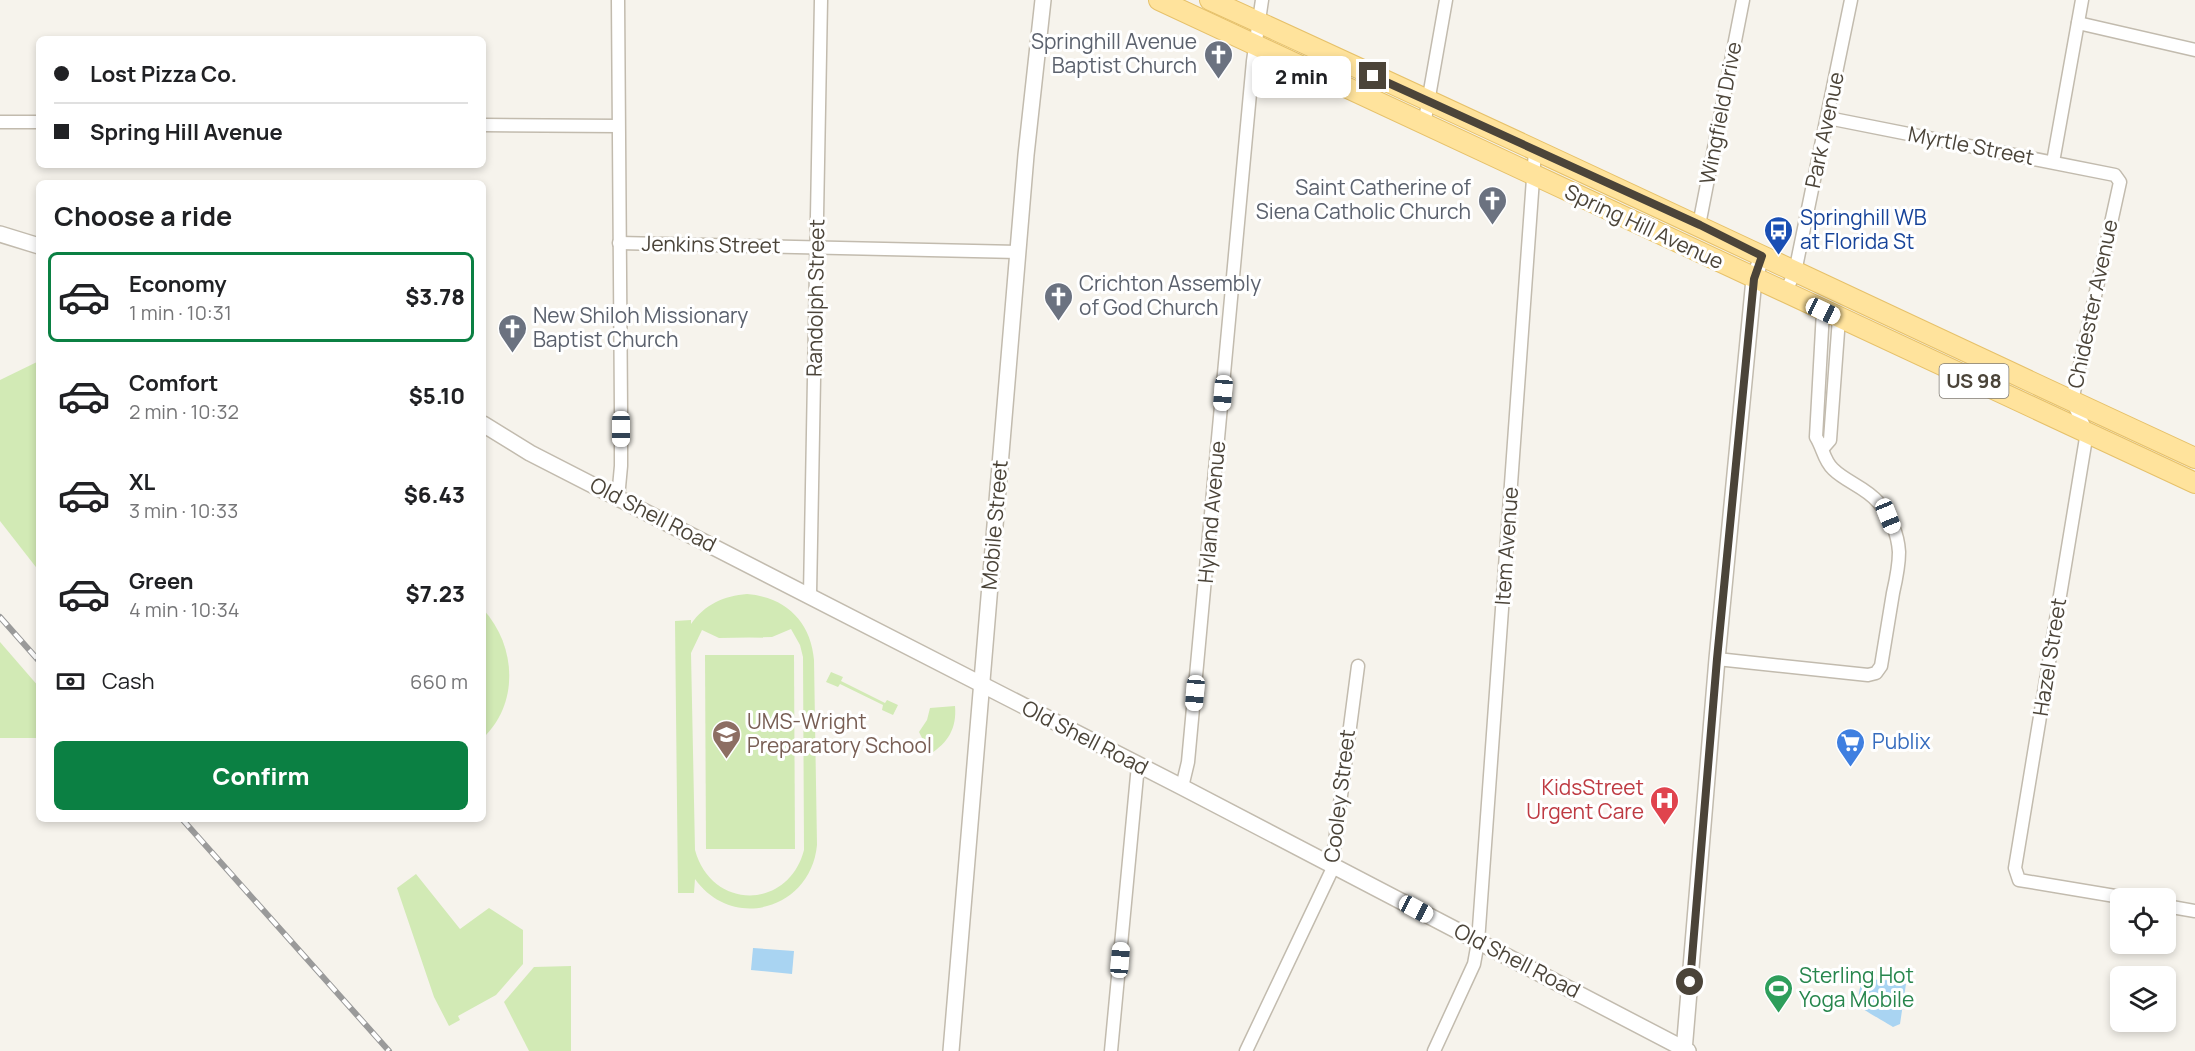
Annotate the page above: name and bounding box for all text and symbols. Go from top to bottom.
place label: Springhill Avenue Baptist Church [1031,27,1197,79]
church icon: Springhill Avenue Baptist Church [1202,38,1234,80]
street label: Wingfield Drive [1692,39,1748,186]
callout: 2 min [1253,55,1352,97]
text: Lost Pizza Co. [90,59,237,89]
route end [1359,62,1386,89]
text: 2 min [1275,63,1328,90]
street label: Park Avenue [1798,69,1850,190]
text: Spring Hill Avenue [90,117,283,147]
street label: Myrtle Street [1906,119,2037,171]
place label: Saint Catherine of Siena Catholic Church [1256,173,1472,225]
street label: Spring Hill Avenue [1560,177,1728,275]
church icon: Saint Catherine of Siena Catholic Church [1476,184,1508,226]
text: Choose a ride [54,197,232,234]
place label: Springhill WB at Florida St [1800,203,1927,255]
bus stop icon: Springhill WB at Florida St [1763,214,1795,256]
street label: Chidester Avenue [2060,217,2124,391]
street label: Randolph Street [800,219,830,377]
street label: Jenkins Street [641,229,781,259]
text: Economy [129,269,227,299]
place label: Crichton Assembly of God Church [1079,269,1261,321]
icon: car [57,270,111,324]
church icon: Crichton Assembly of God Church [1042,280,1074,322]
text: $3.78 [405,282,465,312]
car [1803,295,1843,327]
text: 1 min · 10:31 [129,299,232,326]
place label: New Shiloh Missionary Baptist Church [533,301,748,353]
church icon: New Shiloh Missionary Baptist Church [496,312,528,354]
road number: US 98 [1940,364,2008,398]
text: Comfort [129,368,218,398]
icon: car [57,369,111,423]
car [1212,374,1234,412]
text: $5.10 [409,381,465,411]
text: 2 min · 10:32 [129,398,239,425]
car [612,411,630,447]
street label: Hyland Avenue [1191,439,1231,584]
street label: Mobile Street [974,459,1014,591]
text: XL [129,467,155,497]
icon: car [57,468,111,522]
street label: Old Shell Road [586,470,721,558]
text: $6.43 [404,480,465,510]
street label: Item Avenue [1488,486,1524,606]
car [1873,496,1903,536]
text: 3 min · 10:33 [129,497,238,524]
text: Green [129,566,194,596]
icon: car [57,567,111,621]
text: $7.23 [406,579,465,609]
text: 4 min · 10:34 [129,596,240,623]
street label: Hazel Street [2026,596,2072,718]
icon: cash [54,665,87,698]
text: Cash [102,666,155,696]
text: 660 m [410,668,468,695]
car [1184,674,1206,712]
street label: Old Shell Road [1018,693,1153,781]
place label: UMS-Wright Preparatory School [747,707,932,759]
school or university icon: UMS-Wright Preparatory School [710,718,742,760]
supermarket icon: Publix [1835,726,1867,768]
place label: Publix [1872,727,1930,755]
street label: Cooley Street [1317,728,1361,864]
button: Confirm [54,741,468,810]
place label: KidsStreet Urgent Care [1526,773,1644,825]
hospital icon: KidsStreet Urgent Care [1649,784,1681,826]
map controls [2110,888,2176,1032]
button: locate [2110,888,2176,954]
car [1396,893,1436,925]
street label: Old Shell Road [1450,916,1585,1004]
car [1109,941,1131,979]
place label: Sterling Hot Yoga Mobile [1799,961,1914,1013]
button: layers [2110,966,2176,1032]
route start [1676,968,1703,995]
sports icon: Sterling Hot Yoga Mobile [1762,972,1794,1014]

